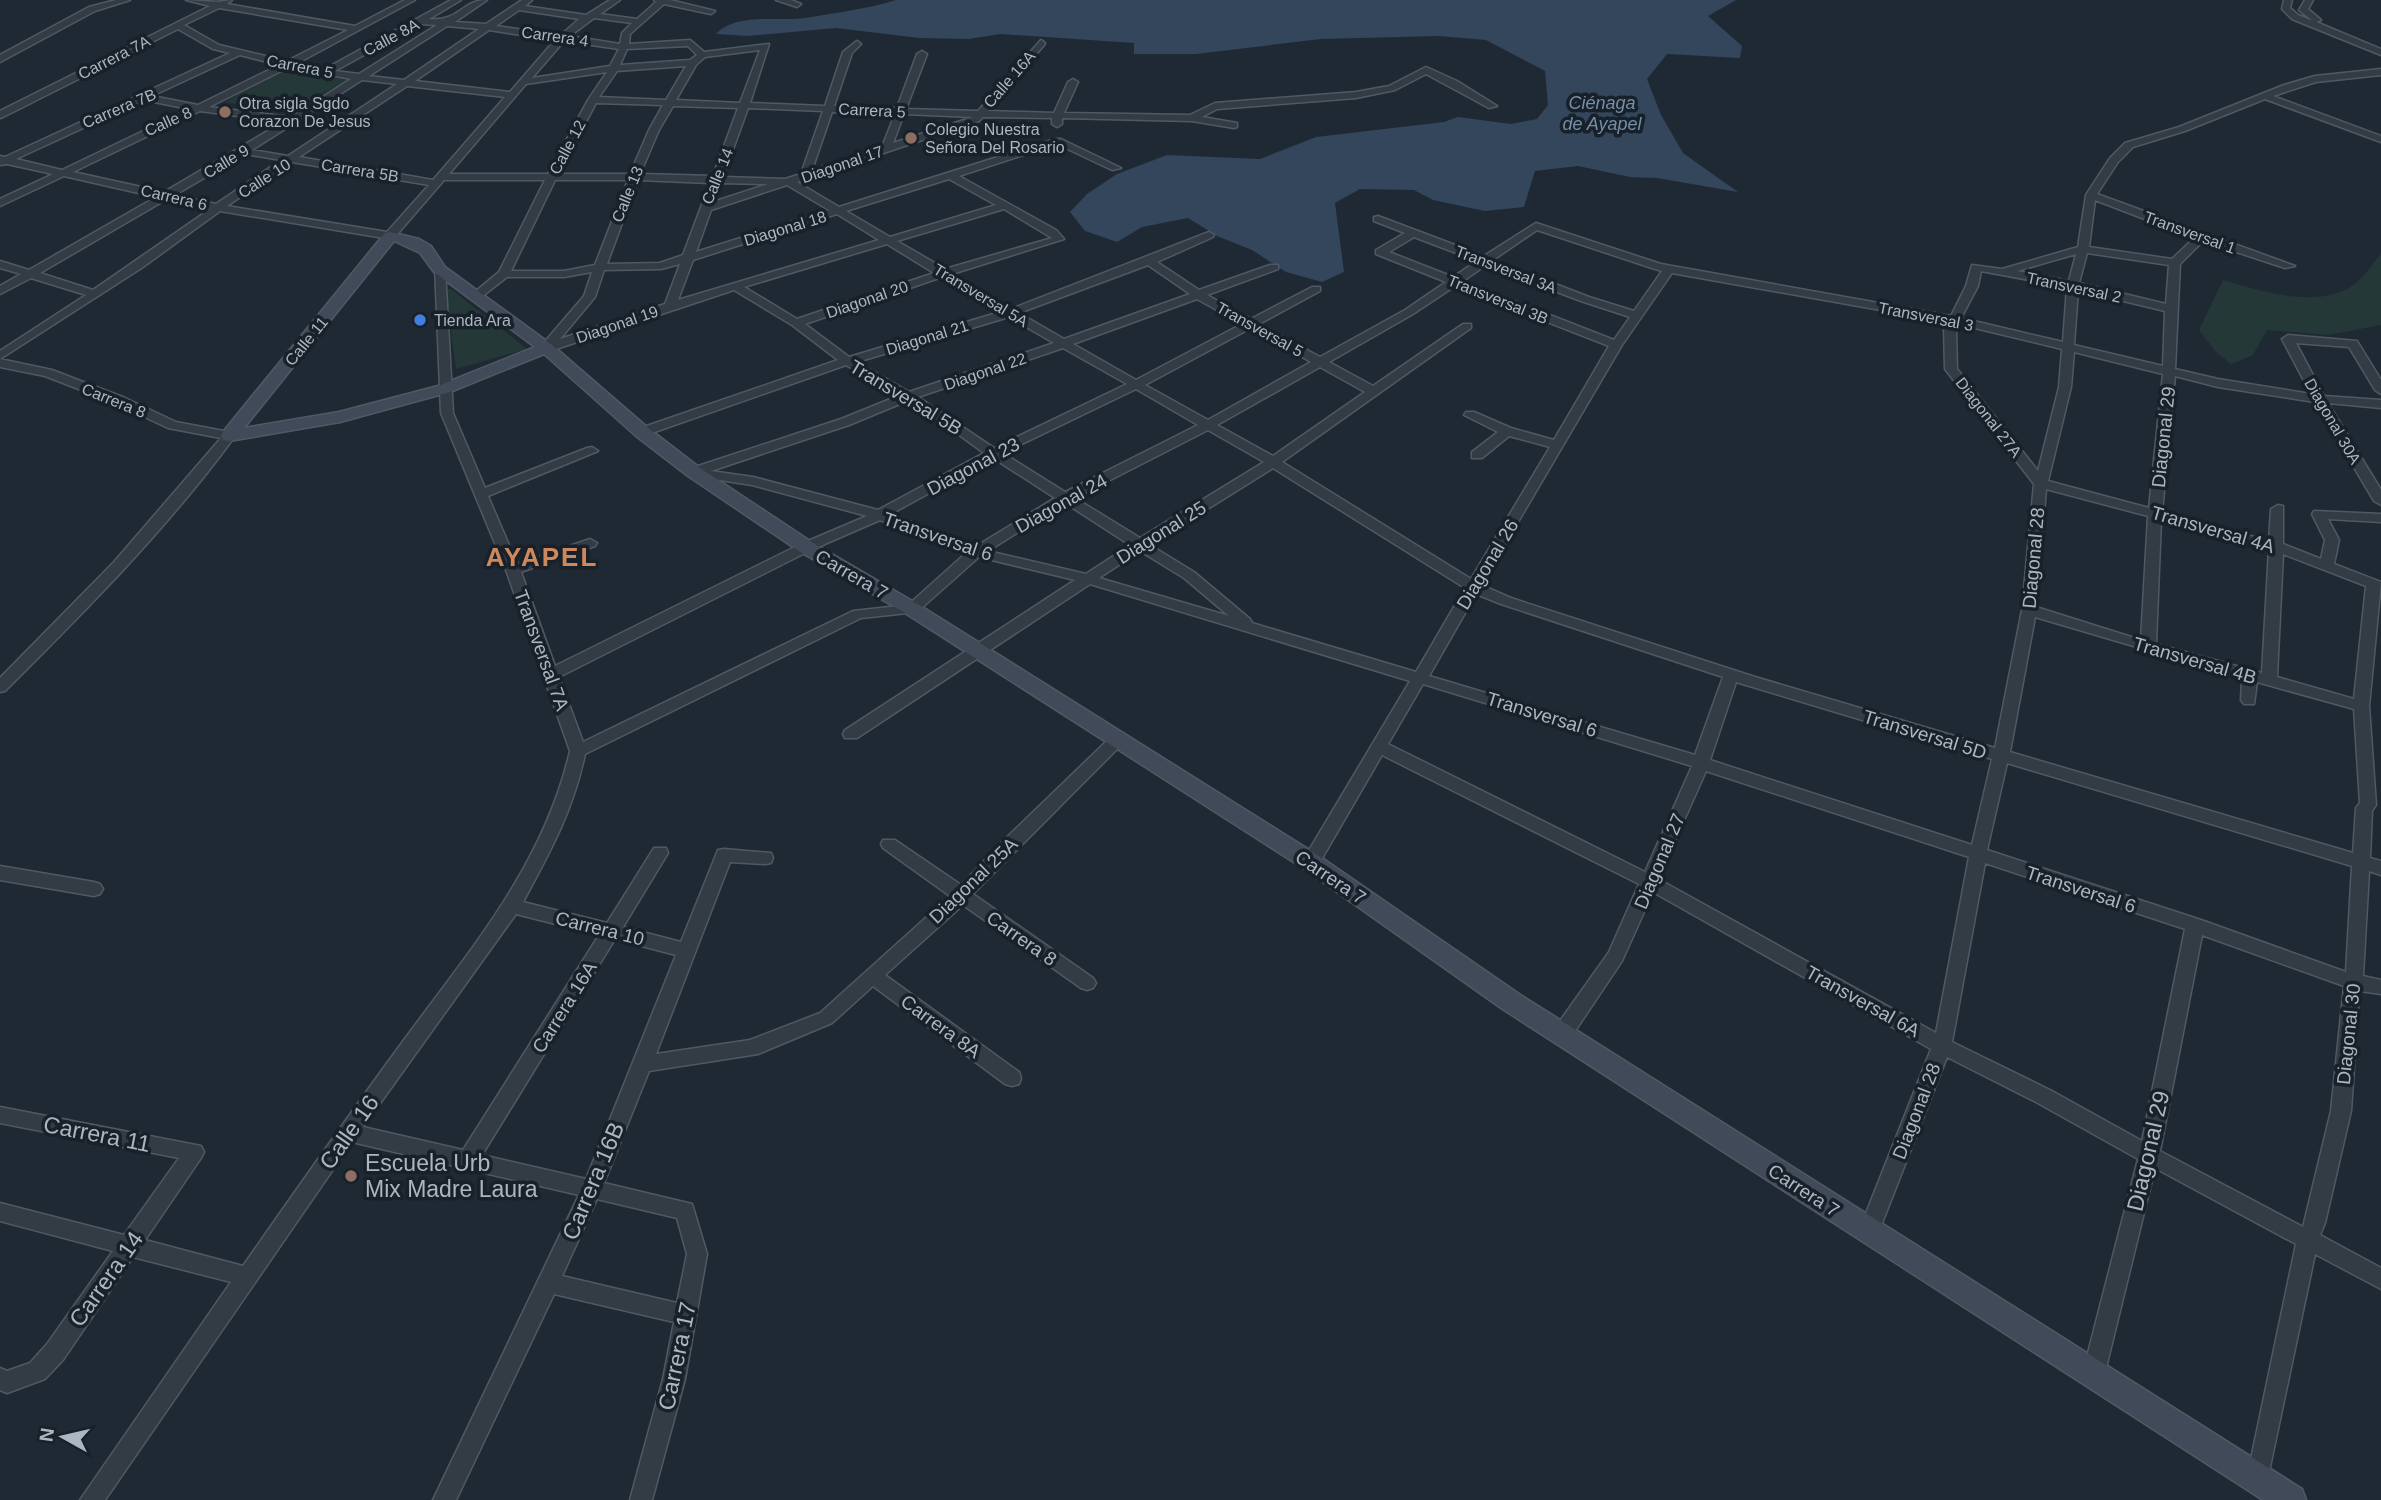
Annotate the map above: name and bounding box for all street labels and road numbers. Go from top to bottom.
street label: Calle 8A [361,16,422,59]
street label: Carrera 4 [520,23,590,50]
street label: Carrera 7A [76,32,153,83]
street label: Calle 16A [980,47,1039,111]
street label: Carrera 5 [265,52,335,81]
street label: Carrera 7B [80,85,159,132]
street label: Carrera 5 [838,100,906,121]
street label: Calle 8 [142,104,194,139]
street label: Calle 12 [546,117,589,177]
street label: Calle 9 [201,141,252,182]
street label: Diagonal 17 [799,143,885,186]
street label: Calle 14 [699,146,736,207]
street label: Calle 10 [235,155,294,202]
street label: Carrera 5B [320,156,400,185]
street label: Calle 13 [609,164,646,225]
street label: Carrera 6 [139,182,209,213]
street label: Diagonal 18 [742,208,829,249]
street label: Transversal 1 [2142,208,2238,257]
street label: Transversal 3A [1453,242,1559,297]
street label: Transversal 5A [931,261,1031,330]
street label: Transversal 2 [2025,269,2123,306]
street label: Transversal 3B [1445,272,1551,327]
street label: Diagonal 20 [824,278,910,321]
street label: Transversal 5 [1214,299,1306,360]
street label: Transversal 3 [1877,299,1975,334]
street label: Diagonal 19 [574,303,660,346]
street label: Calle 11 [282,314,331,369]
street label: Diagonal 21 [884,317,971,358]
street label: Diagonal 22 [942,350,1028,393]
street label: Transversal 5B [846,356,966,439]
street label: Diagonal 27A [1952,374,2025,461]
street label: Diagonal 30A [2301,375,2364,467]
street label: Carrera 8 [79,380,148,421]
street label: Diagonal 29 [2148,386,2179,489]
street label: Diagonal 23 [924,433,1023,500]
street label: Diagonal 24 [1012,469,1111,537]
street label: Diagonal 25 [1113,497,1210,568]
street label: Transversal 4A [2149,502,2277,557]
street label: Diagonal 28 [2019,507,2048,609]
street label: Transversal 6 [880,508,995,565]
street label: Diagonal 26 [1452,515,1523,613]
street label: Carrera 7 [812,545,892,604]
street label: Transversal 7A [510,587,573,714]
street label: Transversal 4B [2131,633,2259,688]
street label: Transversal 6 [1484,688,1600,741]
street label: Transversal 5D [1861,706,1989,763]
street label: Diagonal 27 [1630,810,1689,912]
street label: Diagonal 25A [925,833,1022,928]
street label: Carrera 7 [1292,846,1370,909]
street label: Transversal 6 [2023,862,2138,917]
street label: Carrera 10 [553,907,646,950]
street label: Carrera 8 [983,907,1061,970]
street label: Carrera 16A [528,958,601,1057]
street label: Transversal 6A [1802,961,1924,1042]
street label: Diagonal 30 [2333,983,2364,1086]
street label: Carrera 8A [897,991,985,1062]
street label: Diagonal 28 [1888,1060,1944,1162]
street label: Diagonal 29 [2122,1088,2174,1214]
street label: Calle 16 [314,1090,384,1174]
street label: Carrera 11 [41,1111,153,1157]
street label: Carrera 16B [557,1118,629,1244]
street label: Carrera 7 [1764,1160,1843,1221]
street label: Carrera 14 [64,1226,148,1331]
street label: Carrera 17 [653,1300,701,1412]

